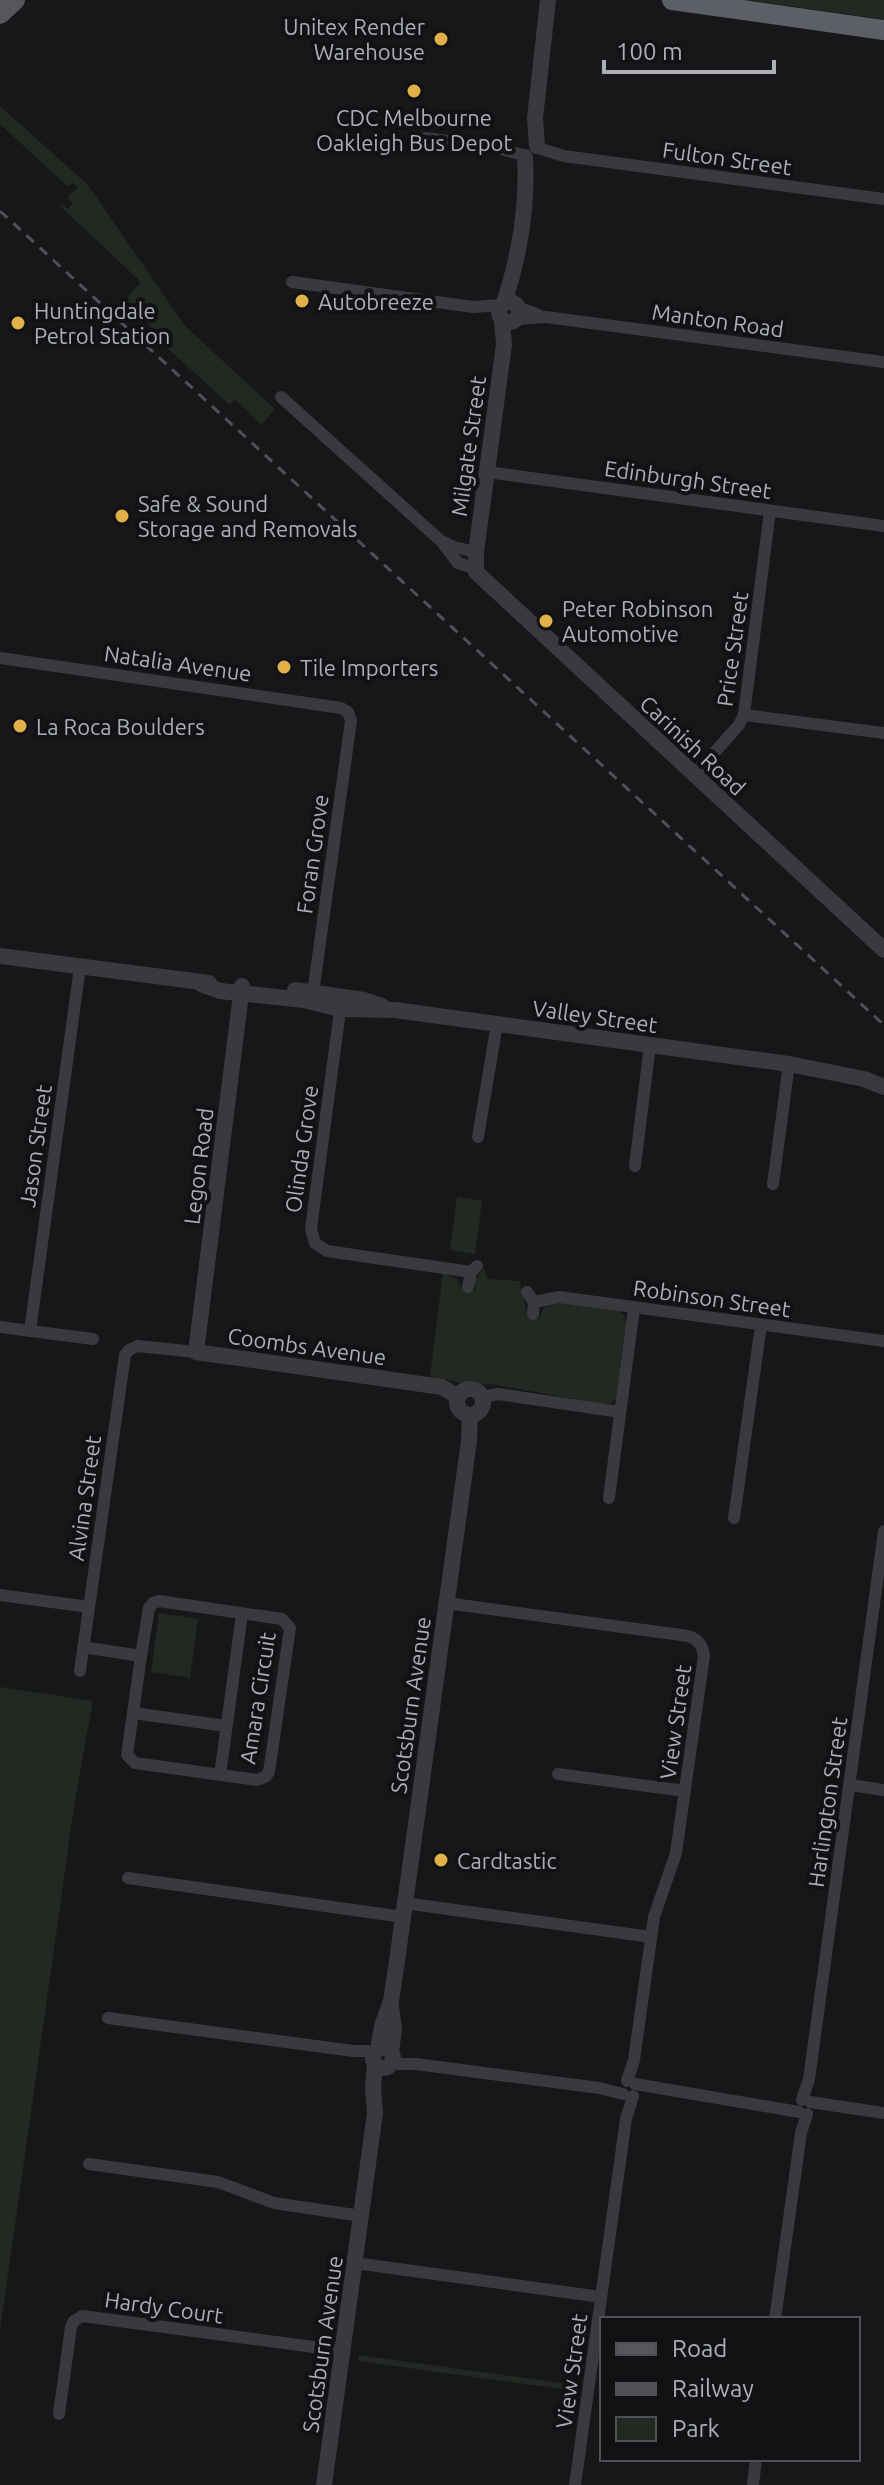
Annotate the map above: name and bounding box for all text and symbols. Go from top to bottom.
place label: Unitex Render Warehouse [283,14,426,64]
scale bar [604,24,774,74]
marker: Unitex Render Warehouse [432,30,450,48]
text: 100 m [616,38,683,65]
marker: CDC Melbourne Oakleigh Bus Depot [405,82,423,100]
place label: CDC Melbourne Oakleigh Bus Depot [316,105,512,155]
street label: Fulton Street [661,137,793,179]
place label: Autobreeze [318,289,434,314]
marker: Autobreeze [293,292,311,310]
place label: Huntingdale Petrol Station [34,298,170,348]
street label: Manton Road [651,298,785,342]
marker: Huntingdale Petrol Station [9,314,27,332]
street label: Milgate Street [446,374,490,518]
street label: Edinburgh Street [603,455,773,503]
place label: Safe & Sound Storage and Removals [138,491,357,541]
marker: Safe & Sound Storage and Removals [113,507,131,525]
street label: Price Street [712,590,752,708]
place label: Peter Robinson Automotive [562,596,713,646]
marker: Peter Robinson Automotive [537,612,555,630]
street label: Natalia Avenue [103,640,253,686]
place label: Tile Importers [300,655,438,680]
marker: Tile Importers [275,658,293,676]
street label: Carinish Road [635,690,751,800]
place label: La Roca Boulders [36,714,205,739]
marker: La Roca Boulders [11,717,29,735]
street label: Foran Grove [291,793,333,915]
street label: Valley Street [531,995,659,1037]
street label: Jason Street [14,1083,56,1209]
street label: Olinda Grove [280,1084,322,1214]
street label: Legon Road [178,1106,218,1226]
street label: Robinson Street [632,1275,793,1321]
street label: Coombs Avenue [226,1323,388,1369]
street label: Alvina Street [63,1433,105,1562]
street label: Scotsburn Avenue [385,1615,435,1795]
street label: Amara Circuit [234,1630,280,1766]
street label: View Street [655,1663,695,1781]
street label: Harlington Street [803,1715,851,1889]
place label: Cardtastic [457,1848,557,1873]
marker: Cardtastic [432,1851,450,1869]
street label: Scotsburn Avenue [297,2254,347,2434]
street label: Hardy Court [103,2286,225,2328]
street label: View Street [551,2312,591,2430]
legend [600,2317,860,2461]
text: Road [672,2335,727,2362]
text: Railway [672,2375,754,2402]
text: Park [672,2415,720,2442]

